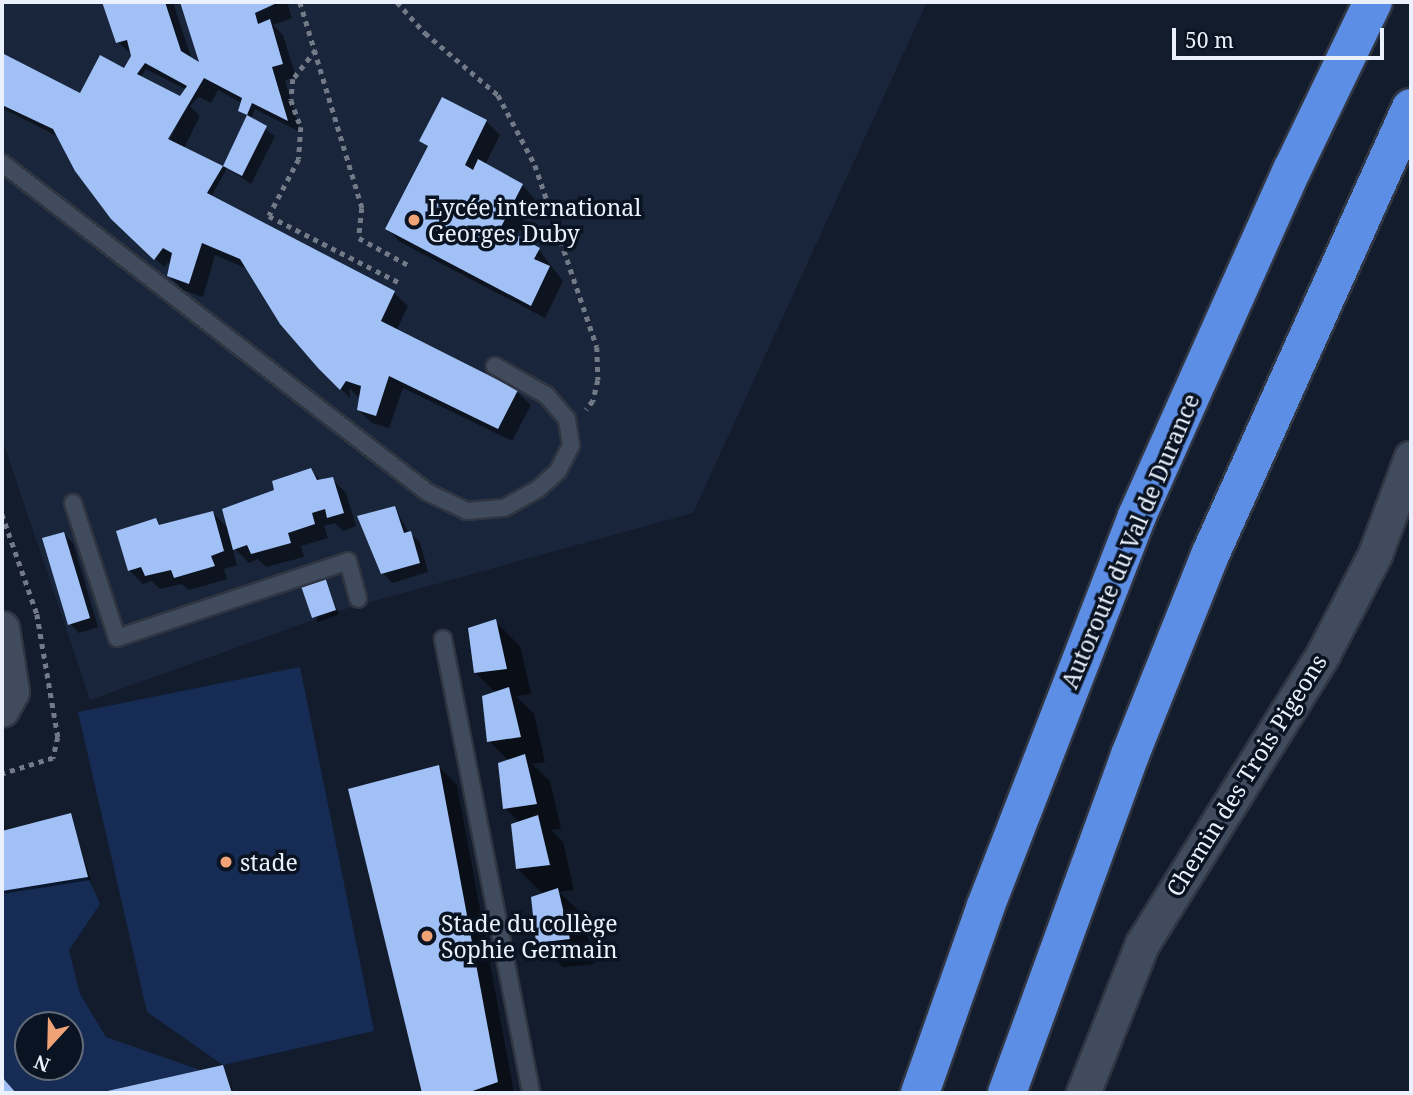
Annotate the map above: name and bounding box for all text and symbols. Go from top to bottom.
scale bar [1175,14,1387,58]
text: 50 m [1185,26,1234,54]
place label: Lycée international Georges Duby [428,193,641,247]
marker: Lycée international Georges Duby [406,212,422,228]
street label: Autoroute du Val de Durance [1055,390,1205,692]
street label: Chemin des Trois Pigeons [1160,649,1332,901]
place label: stade [240,848,298,876]
marker: stade [218,854,234,870]
place label: Stade du collège Sophie Germain [441,909,618,963]
marker: Stade du collège Sophie Germain [419,928,435,944]
north arrow [14,1011,84,1081]
text: N [30,1049,54,1078]

